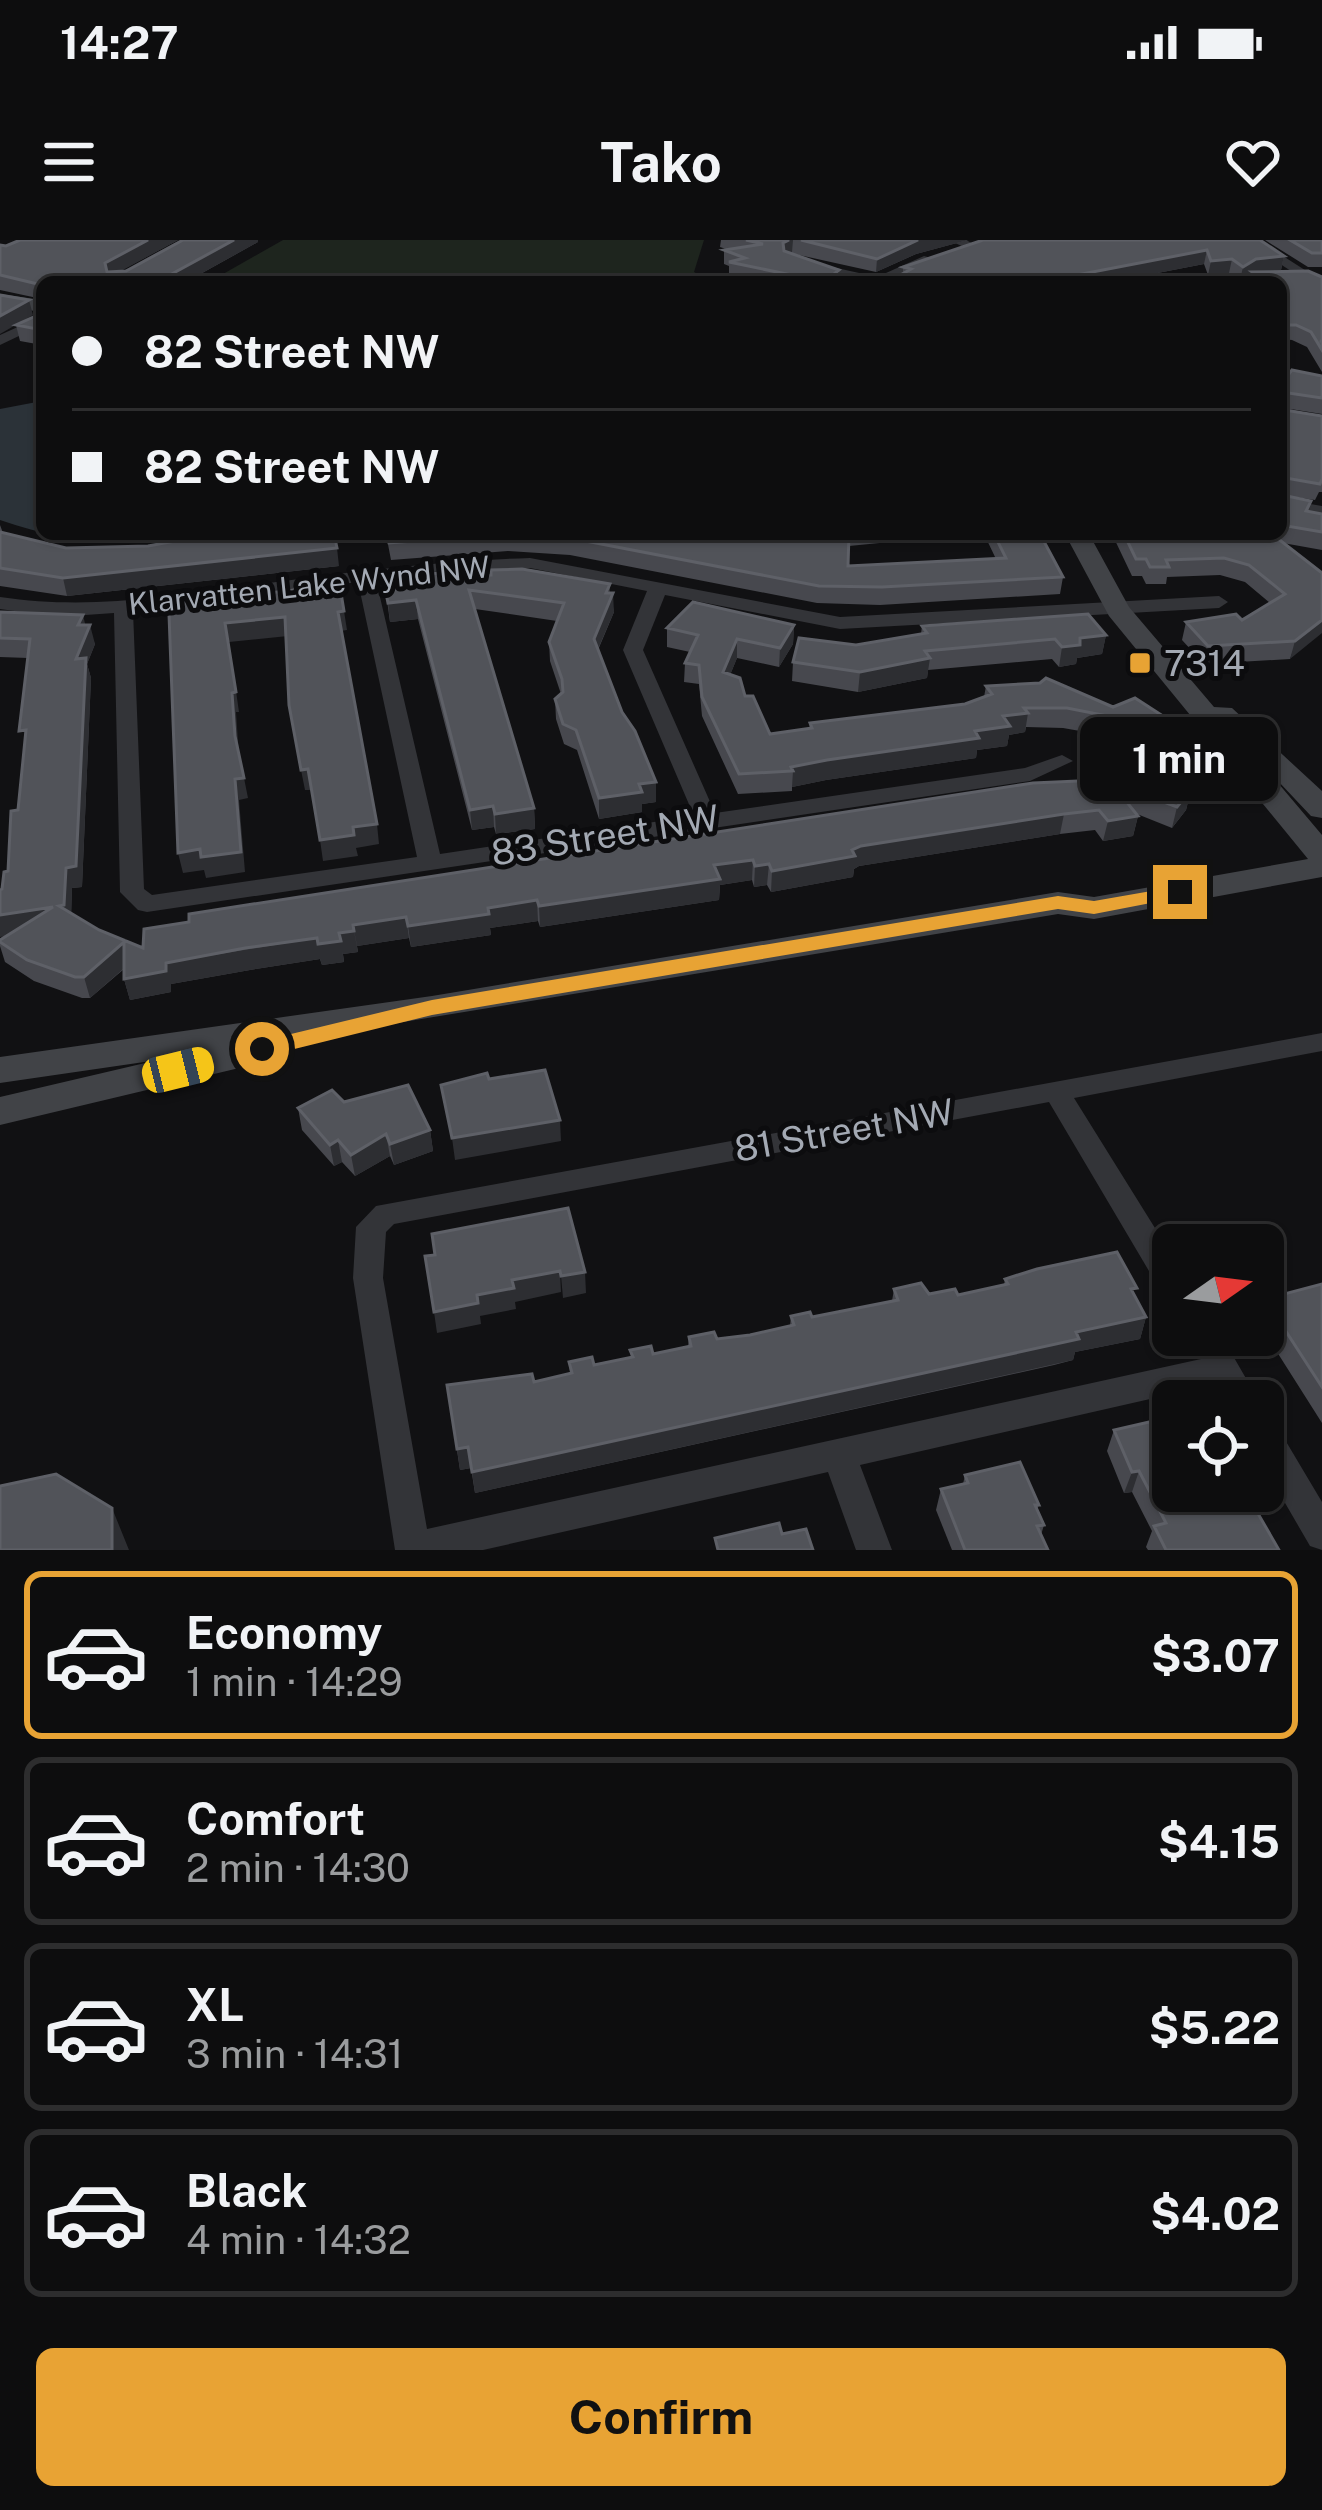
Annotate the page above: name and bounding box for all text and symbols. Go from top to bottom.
text: 14:27 [60,16,179,69]
icon: menu [36,129,102,195]
icon: heart [1220,129,1286,195]
text: Tako [600,131,722,194]
text: 82 Street NW [144,325,439,378]
text: 82 Street NW [144,440,439,493]
street label: Klarvatten Lake Wynd NW [126,548,491,622]
place label: 7314 [1164,642,1245,684]
marker: 7314 [1127,650,1153,676]
callout: 1 min [1081,718,1279,802]
text: 1 min [1132,736,1226,782]
street label: 83 Street NW [488,796,722,874]
route end [1153,865,1207,919]
route start [235,1022,289,1076]
car [139,1044,217,1096]
street label: 81 Street NW [731,1090,957,1170]
north arrow [1152,1224,1284,1356]
map controls [1152,1224,1284,1512]
button: locate [1152,1380,1284,1512]
icon: car [42,1601,150,1709]
text: Economy [186,1606,382,1659]
text: $3.07 [1151,1629,1280,1682]
text: 1 min · 14:29 [186,1659,403,1705]
icon: car [42,1787,150,1895]
text: Comfort [186,1792,365,1845]
text: $4.15 [1158,1815,1280,1868]
text: 2 min · 14:30 [186,1845,410,1891]
icon: car [42,1973,150,2081]
text: XL [186,1978,244,2031]
text: $5.22 [1149,2001,1280,2054]
text: 3 min · 14:31 [186,2031,403,2077]
icon: car [42,2159,150,2267]
text: Black [186,2164,307,2217]
text: $4.02 [1150,2187,1280,2240]
text: 4 min · 14:32 [186,2217,411,2263]
button: Confirm [36,2348,1286,2486]

